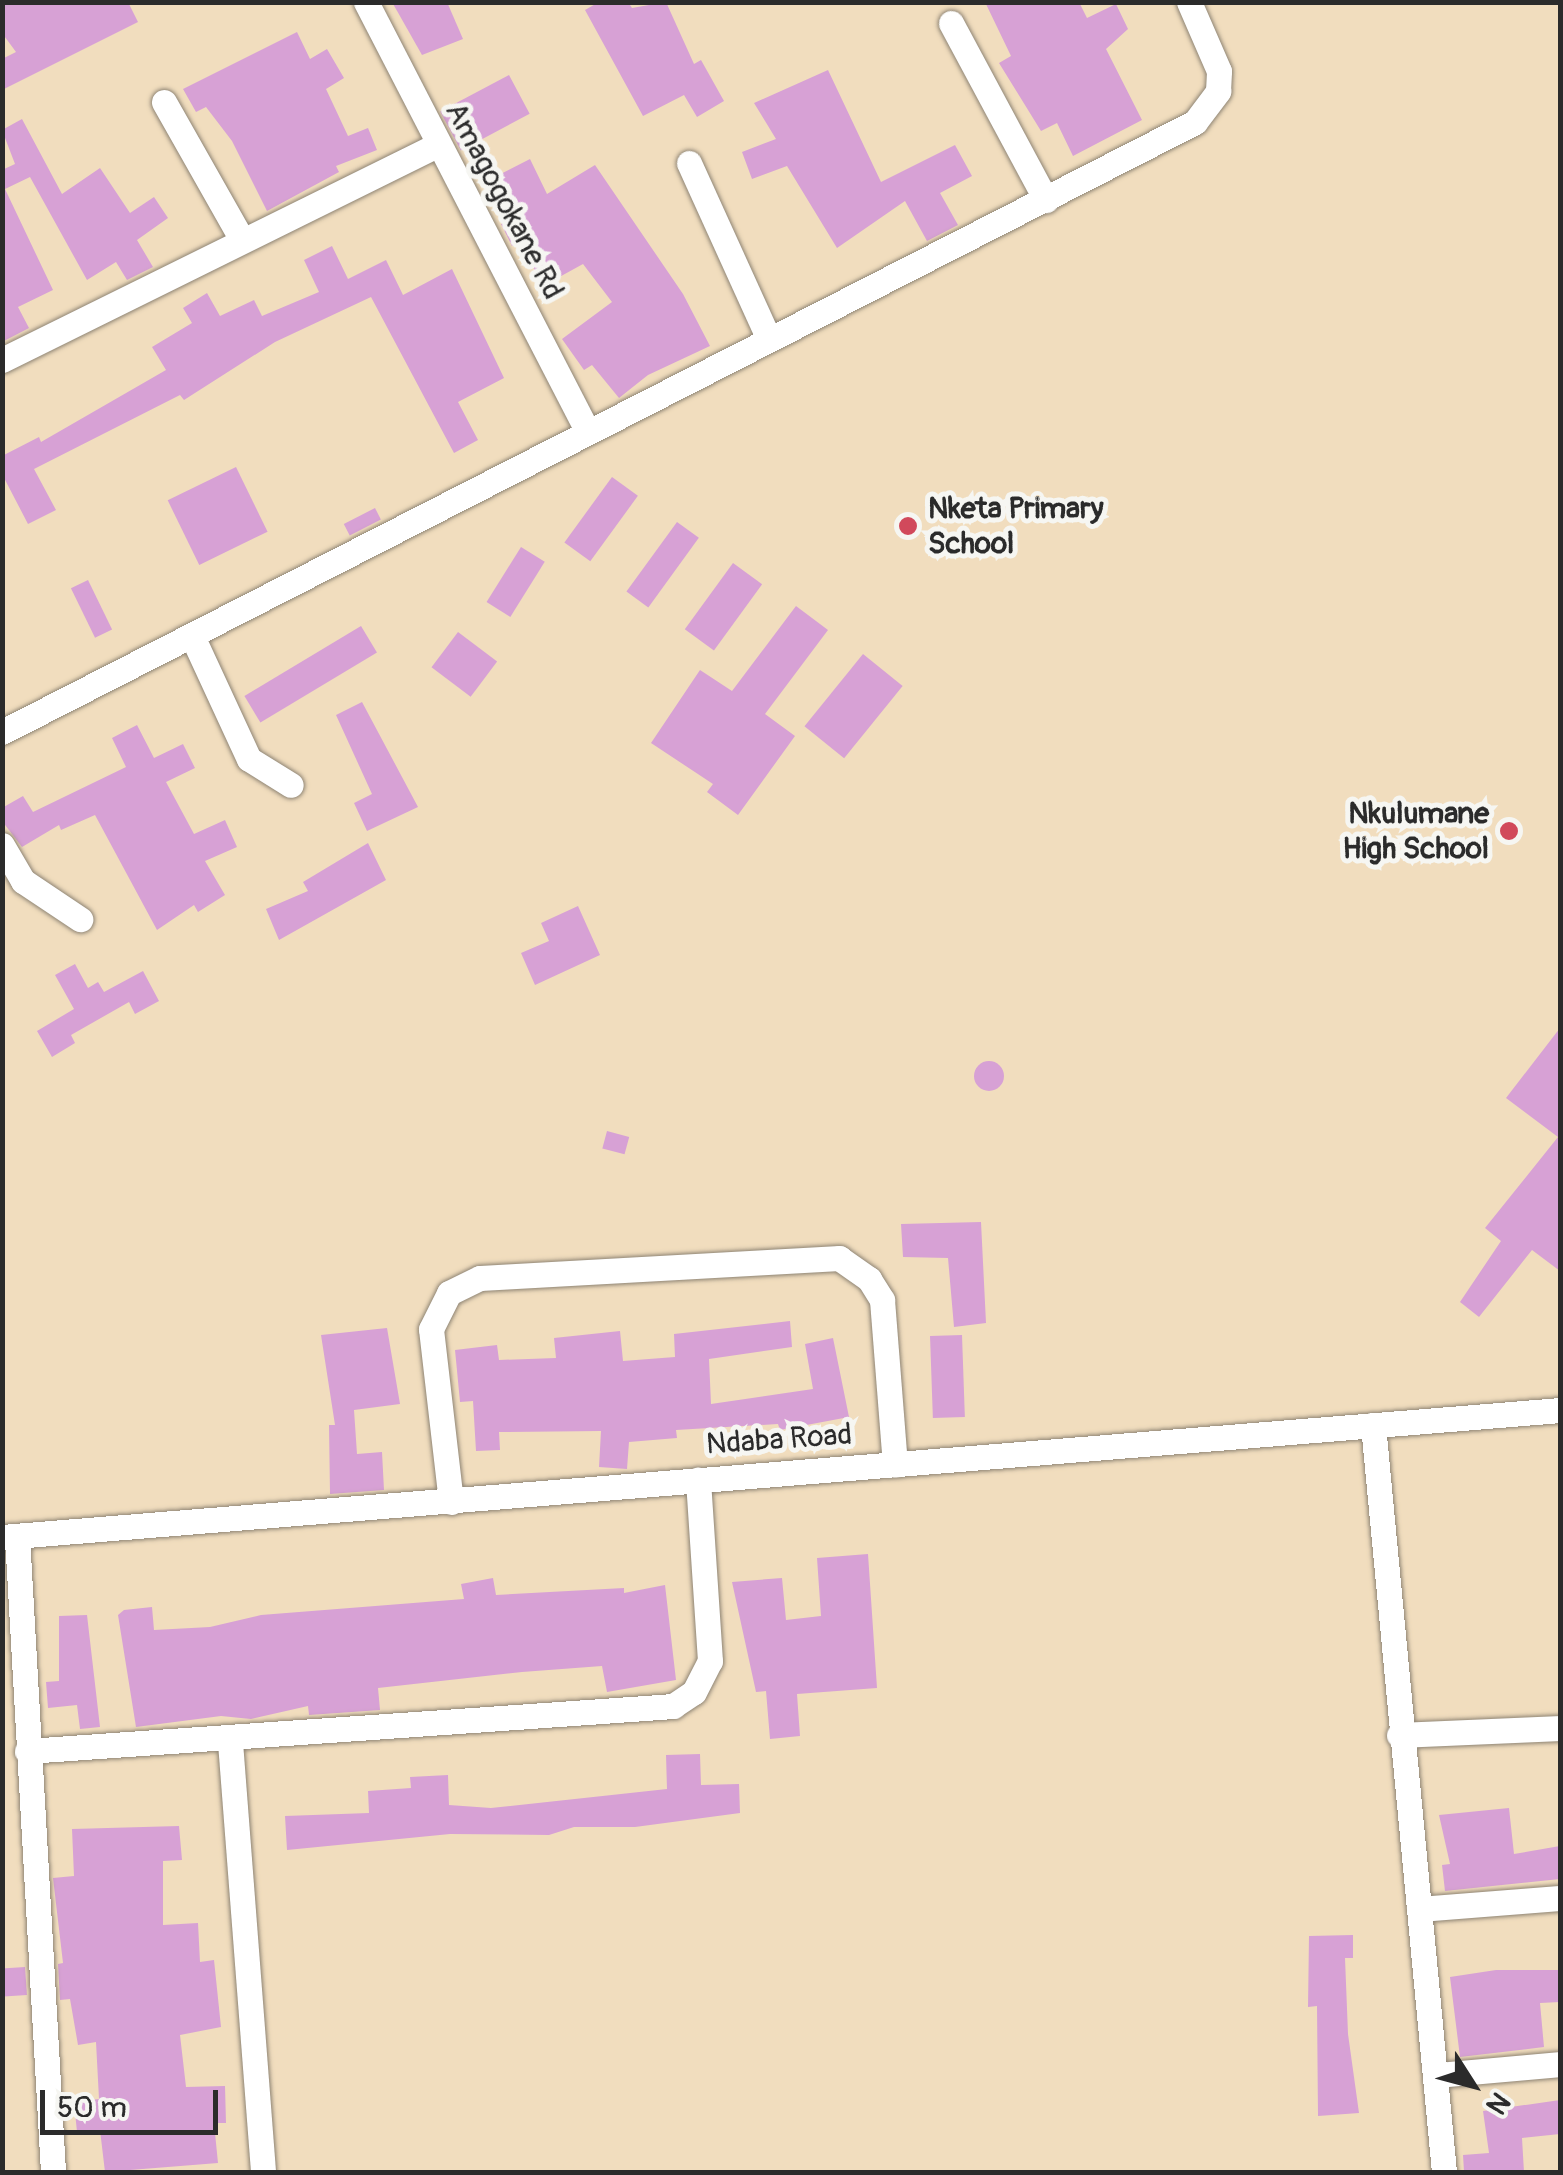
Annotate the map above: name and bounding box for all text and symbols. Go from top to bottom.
street label: Amagogokane Rd [437,96,571,306]
place label: Nketa Primary School [928,491,1104,562]
marker: Nketa Primary School [897,515,919,537]
place label: Nkulumane High School [1343,796,1489,866]
marker: Nkulumane High School [1498,820,1520,842]
street label: Ndaba Road [705,1417,853,1463]
north arrow [1423,2035,1523,2135]
scale bar [45,2070,222,2132]
text: N [1478,2085,1517,2121]
text: 50 m [57,2089,127,2126]

